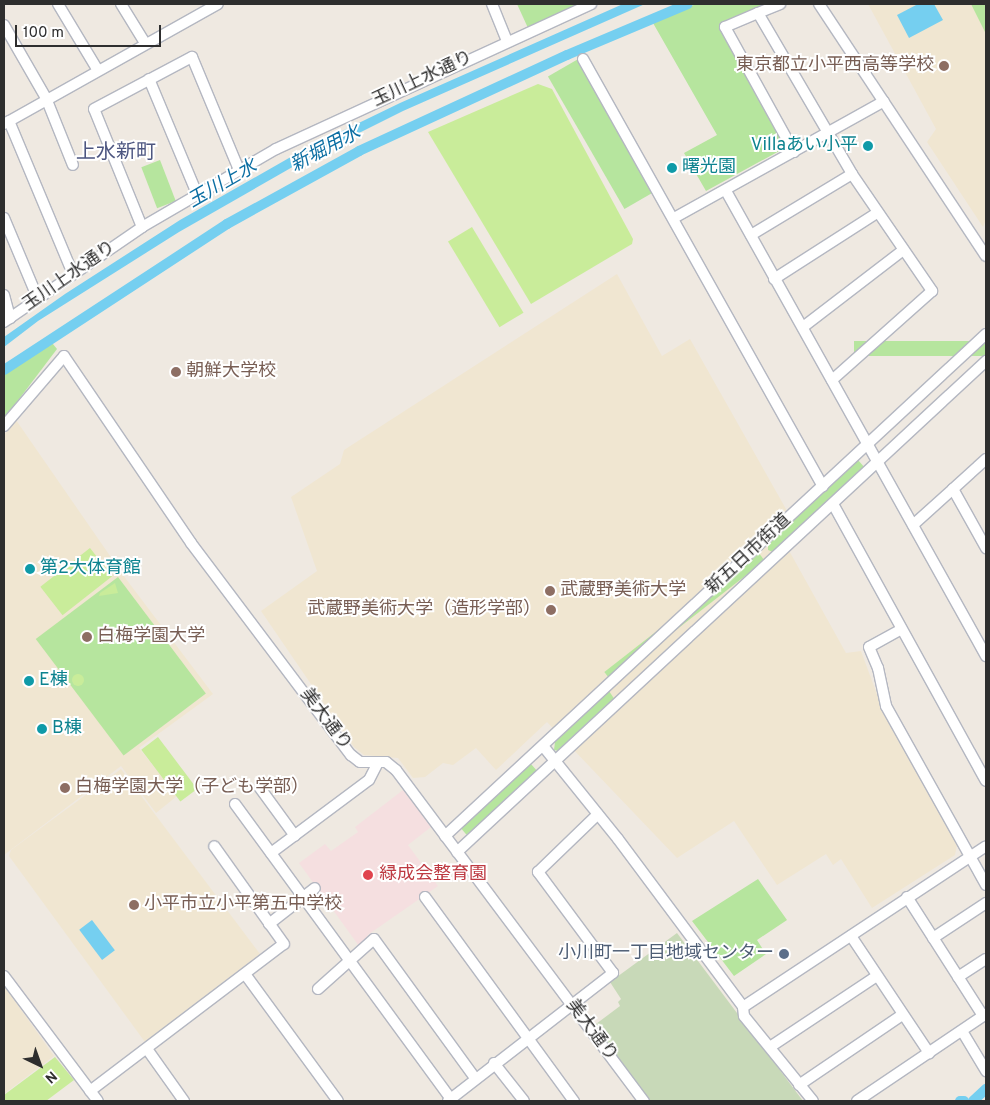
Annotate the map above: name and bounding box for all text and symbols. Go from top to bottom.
scale bar [18,15,164,47]
text: 100 m [23,24,64,43]
street label: 玉川上水通り [369,47,477,113]
place label: 東京都立小平西高等学校 [736,55,934,77]
marker: 東京都立小平西高等学校 [938,60,950,72]
water label: 新堀用水 [287,122,365,178]
place label: Villaあい小平 [751,135,858,157]
marker: Villaあい小平 [862,140,874,152]
district label: 上水新町 [76,141,156,165]
water label: 玉川上水 [184,156,262,214]
place label: 曙光園 [682,157,736,179]
marker: 曙光園 [666,162,678,174]
street label: 玉川上水通り [20,237,120,317]
place label: 朝鮮大学校 [186,361,276,383]
marker: 朝鮮大学校 [170,366,182,378]
street label: 新五日市街道 [702,510,796,600]
place label: 第2大体育館 [40,558,141,580]
marker: 第2大体育館 [24,563,36,575]
place label: 武蔵野美術大学 [560,580,686,602]
marker: 武蔵野美術大学 [544,585,556,597]
place label: 武蔵野美術大学（造形学部） [307,599,541,621]
marker: 武蔵野美術大学（造形学部） [545,604,557,616]
place label: 白梅学園大学 [97,626,205,648]
marker: 白梅学園大学 [81,631,93,643]
place label: E棟 [39,670,68,692]
marker: E棟 [23,675,35,687]
street label: 美大通り [295,685,355,755]
place label: B棟 [52,718,82,740]
marker: B棟 [36,723,48,735]
place label: 白梅学園大学（子ども学部） [75,777,309,799]
marker: 白梅学園大学（子ども学部） [59,782,71,794]
place label: 緑成会整育園 [379,864,487,886]
marker: 緑成会整育園 [361,868,375,882]
place label: 小平市立小平第五中学校 [144,894,342,916]
marker: 小平市立小平第五中学校 [128,899,140,911]
place label: 小川町一丁目地域センター [558,943,774,965]
marker: 小川町一丁目地域センター [778,948,790,960]
street label: 美大通り [561,996,621,1066]
north arrow [15,1040,65,1090]
text: N [41,1067,60,1086]

